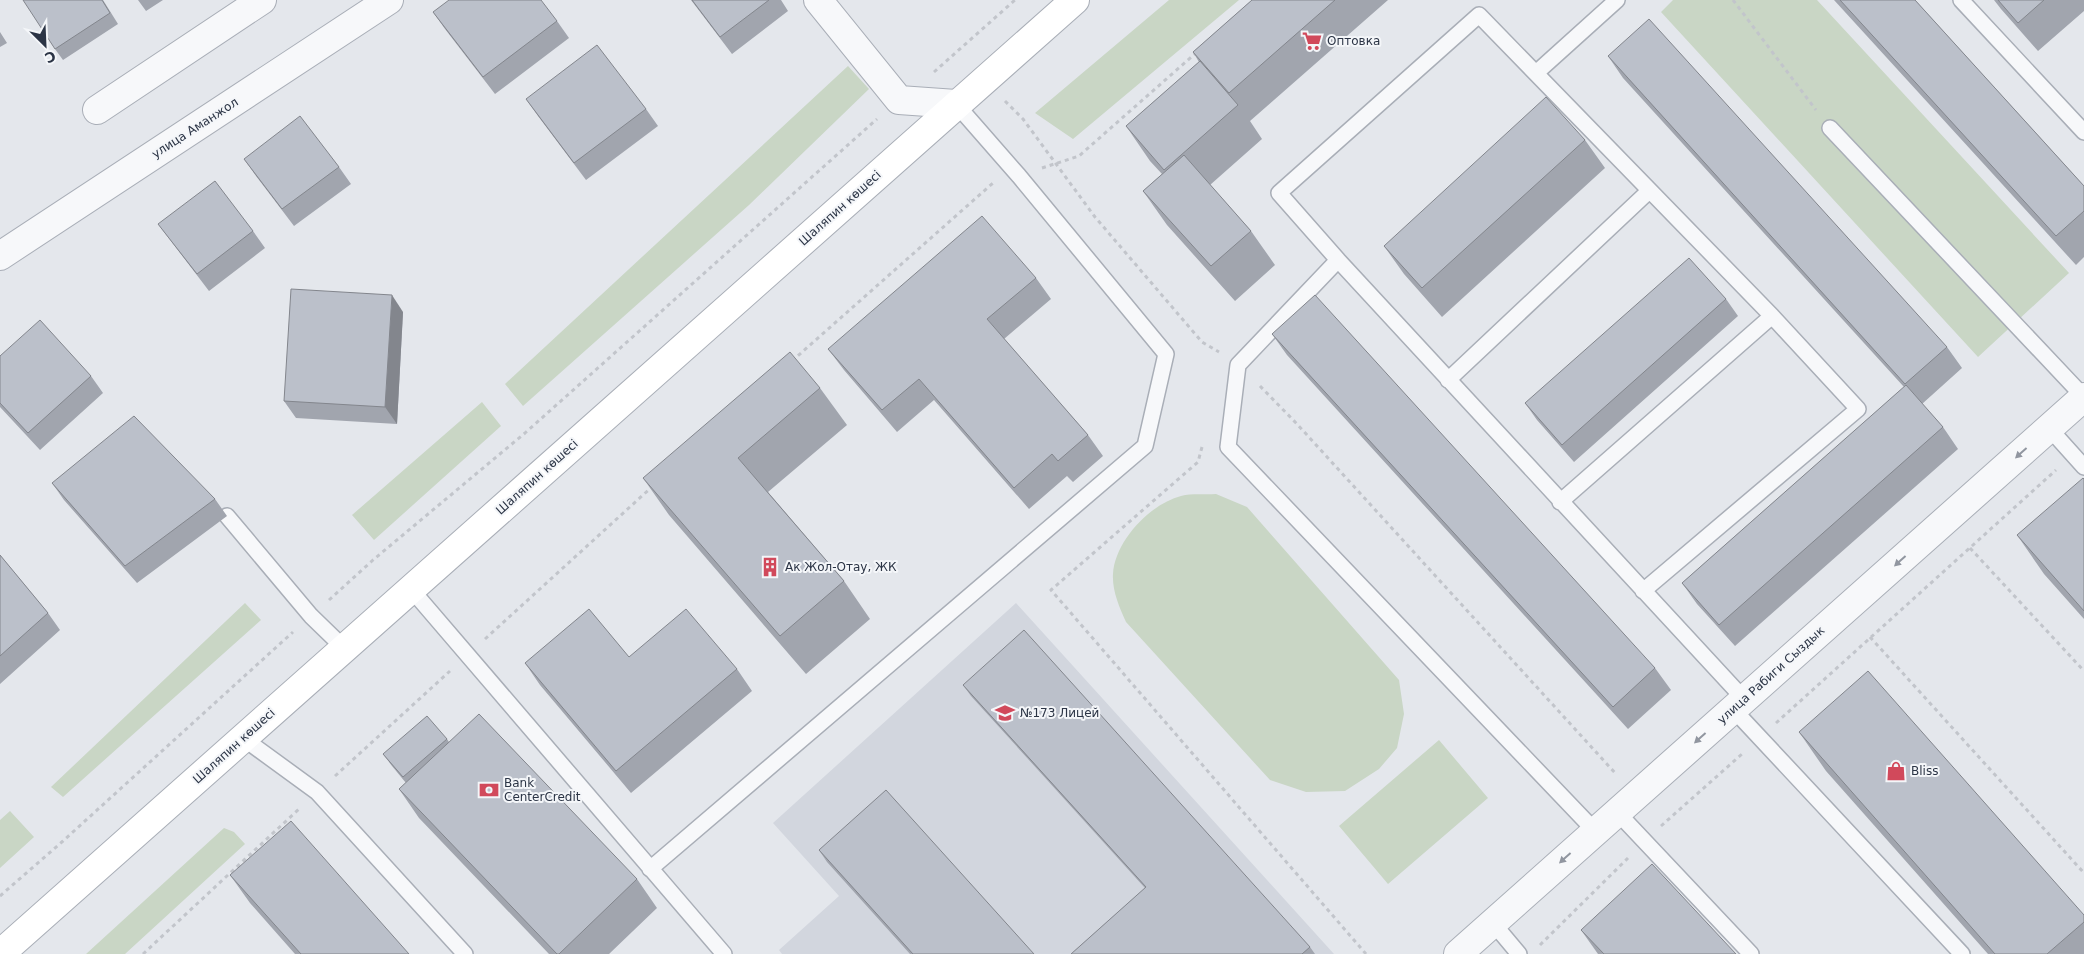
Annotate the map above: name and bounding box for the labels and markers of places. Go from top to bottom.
supermarket icon: Оптовка [1301,30,1323,52]
place label: Оптовка [1327,34,1380,48]
building icon: Ак Жол-Отау, ЖК [759,556,781,578]
place label: Ак Жол-Отау, ЖК [785,560,897,574]
school or university icon: №173 Лицей [994,702,1016,724]
place label: №173 Лицей [1020,706,1099,720]
shop icon: Bliss [1885,760,1907,782]
place label: Bliss [1911,764,1938,778]
place label: Bank CenterCredit [504,776,581,804]
bank icon: Bank CenterCredit [478,779,500,801]

